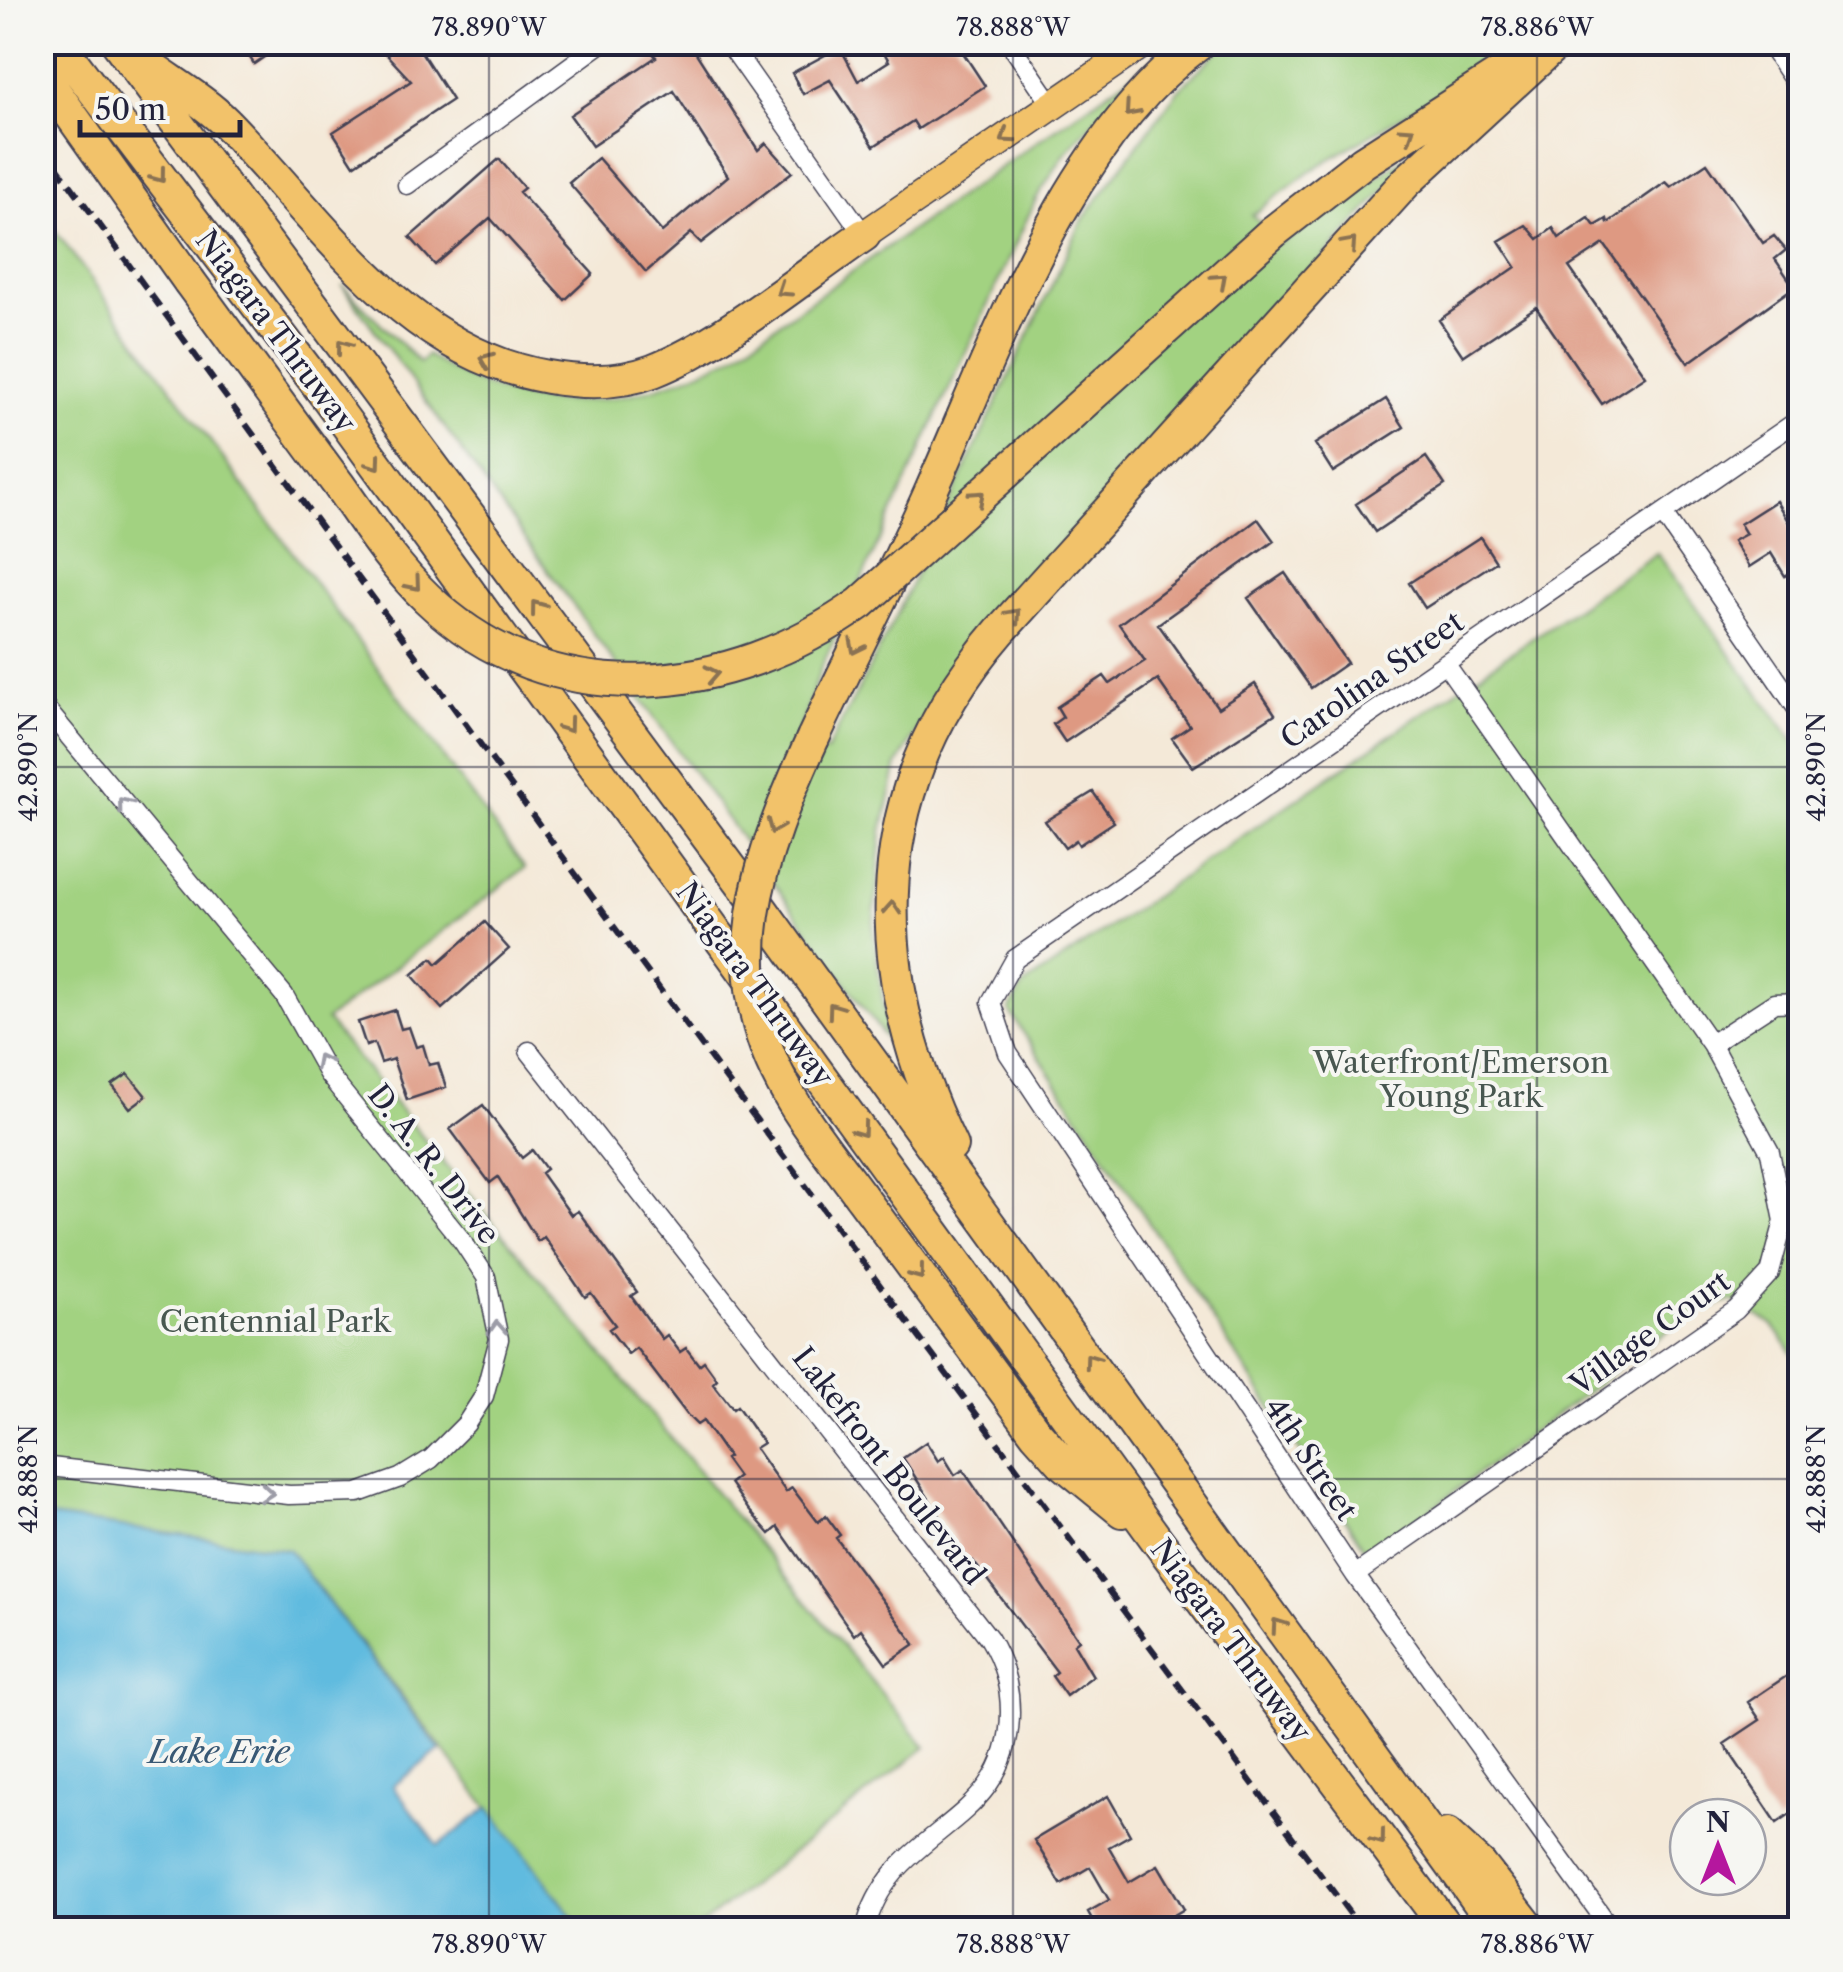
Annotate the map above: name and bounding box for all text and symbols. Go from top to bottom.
text: 78.890°W [432,12,547,43]
text: 78.888°W [956,12,1071,43]
text: 78.886°W [1480,12,1594,43]
scale bar [80,75,240,137]
text: 50 m [95,91,166,128]
one-way arrow [1125,99,1143,117]
one-way arrow [999,125,1018,143]
one-way arrow [1397,127,1415,146]
one-way arrow [148,165,165,183]
street label: Niagara Thruway [188,222,364,440]
one-way arrow [1338,237,1356,256]
one-way arrow [1208,273,1227,291]
one-way arrow [776,278,795,296]
one-way arrow [338,339,355,357]
one-way arrow [478,352,495,372]
one-way arrow [363,452,382,471]
one-way arrow [966,491,985,509]
one-way arrow [403,572,421,591]
one-way arrow [531,600,548,618]
street label: Carolina Street [1273,603,1471,757]
one-way arrow [1003,608,1021,627]
one-way arrow [848,637,868,655]
one-way arrow [703,664,720,685]
text: 42.890°N [13,712,44,822]
text: 42.890°N [1801,712,1832,822]
one-way arrow [555,715,573,733]
one-way arrow [118,797,136,815]
one-way arrow [765,817,785,834]
street label: Niagara Thruway [668,874,842,1094]
one-way arrow [881,900,902,916]
one-way arrow [828,1002,846,1020]
park label: Waterfront/Emerson Young Park [1312,1044,1609,1115]
one-way arrow [315,1053,334,1071]
street label: D. A. R. Drive [360,1077,508,1251]
one-way arrow [850,1119,867,1137]
one-way arrow [906,1262,924,1280]
street label: Village Court [1562,1263,1737,1404]
park label: Centennial Park [160,1303,392,1340]
one-way arrow [486,1320,507,1336]
street label: Lakefront Boulevard [785,1340,993,1592]
one-way arrow [1085,1353,1102,1371]
street label: 4th Street [1257,1391,1366,1528]
text: 42.888°N [13,1425,44,1533]
text: 42.888°N [1801,1425,1832,1533]
one-way arrow [259,1482,275,1503]
street label: Niagara Thruway [1143,1531,1319,1749]
one-way arrow [1272,1618,1290,1637]
water label: Lake Erie [145,1732,291,1771]
north arrow [1668,1797,1768,1897]
text: N [1706,1805,1730,1839]
one-way arrow [1368,1827,1385,1845]
text: 78.890°W [432,1929,547,1960]
text: 78.888°W [956,1929,1071,1960]
text: 78.886°W [1480,1929,1594,1960]

